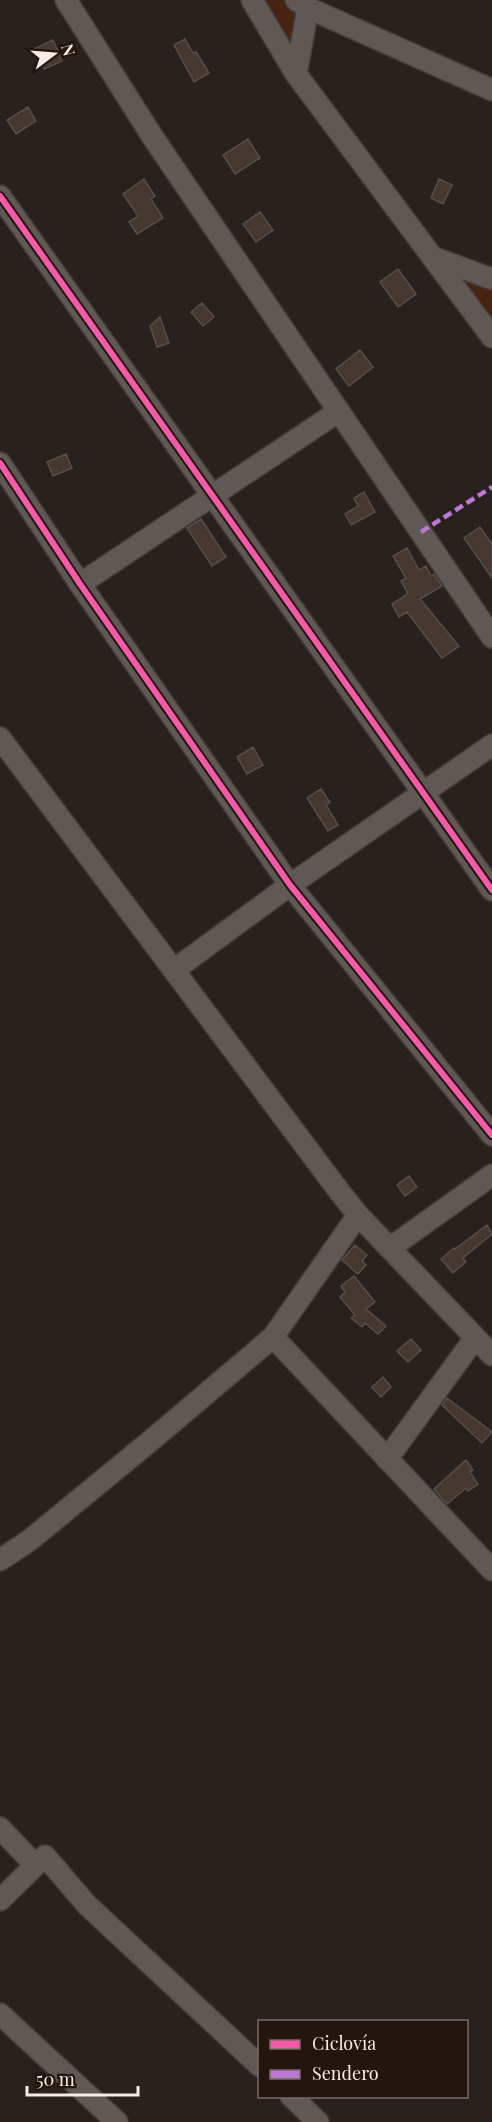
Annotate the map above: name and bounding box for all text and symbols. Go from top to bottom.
north arrow [24,24,84,84]
text: N [57,41,81,59]
legend [258,2020,468,2098]
text: Ciclovía [312,2031,376,2055]
scale bar [27,2059,138,2097]
text: Sendero [312,2061,379,2085]
text: 50 m [36,2067,75,2091]

